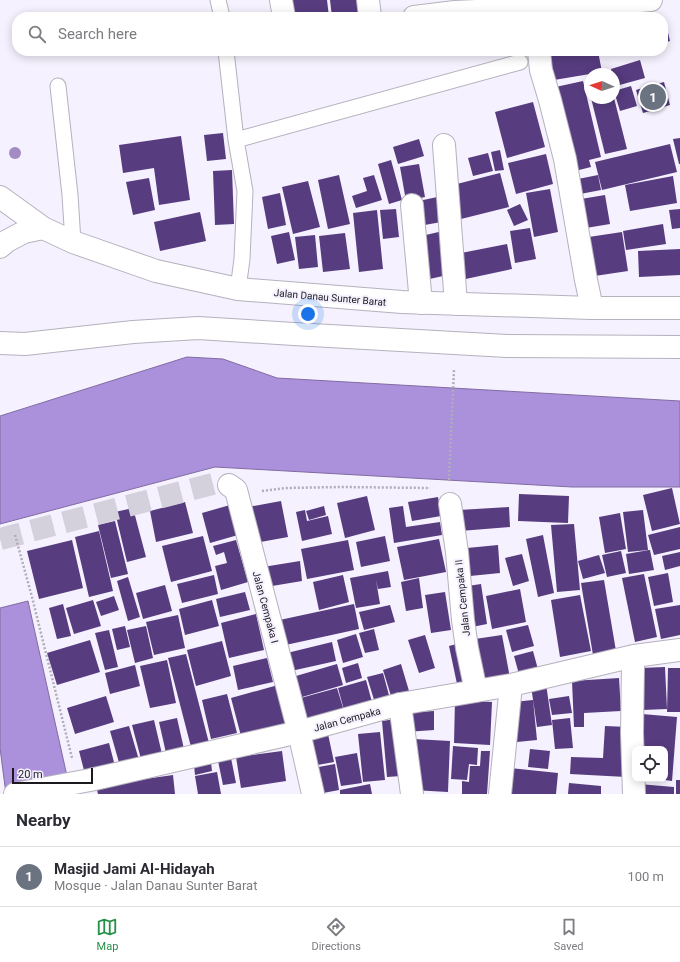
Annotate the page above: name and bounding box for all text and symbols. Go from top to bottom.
search box [12,12,668,56]
icon: search [26,23,48,45]
text: Search here [58,25,137,43]
north arrow [584,68,620,104]
pin: 1 [640,82,666,112]
street label: Jalan Danau Sunter Barat [273,287,387,308]
your location [298,304,318,324]
street label: Jalan Cempaka II [453,559,472,637]
street label: Jalan Cempaka I [251,570,280,644]
street label: Jalan Cempaka [312,705,382,734]
map controls [632,746,668,782]
button: locate [632,746,668,782]
scale bar [12,766,93,785]
text: 20 m [18,768,43,781]
text: Nearby [16,810,71,830]
text: Masjid Jami Al-Hidayah [54,860,215,878]
text: 1 [25,869,33,884]
text: 100 m [627,869,664,884]
text: Mosque · Jalan Danau Sunter Barat [54,878,257,893]
tab: Map [96,916,118,953]
tab: Directions [311,916,361,953]
tab: Saved [554,916,584,953]

